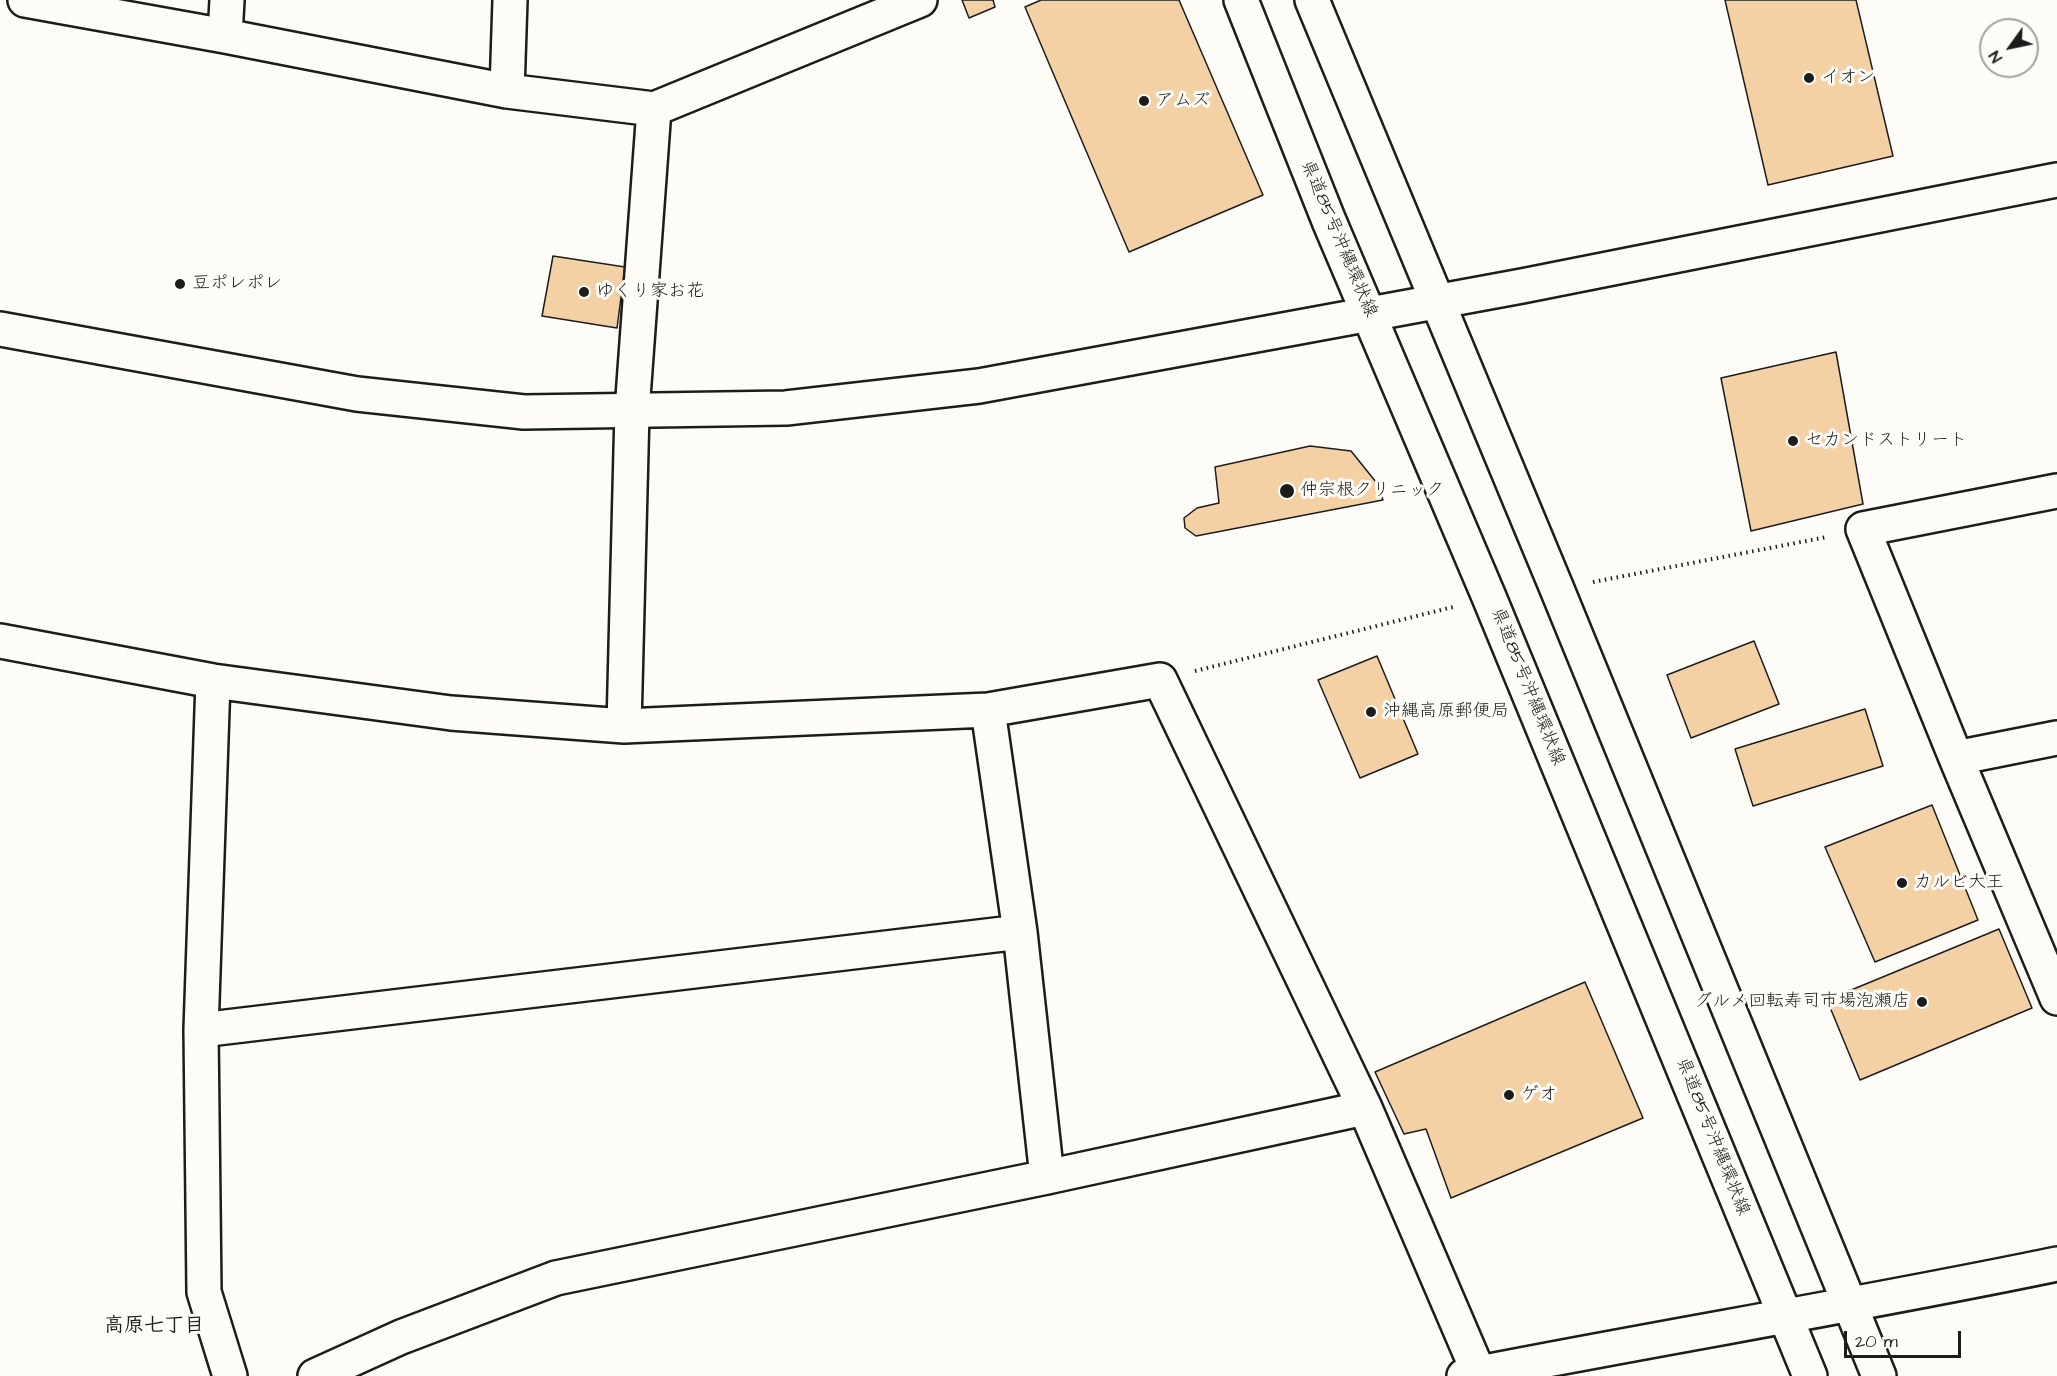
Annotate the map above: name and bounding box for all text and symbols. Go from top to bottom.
north arrow [1979,18,2039,78]
text: N [1984,47,2008,67]
place label: イオン [1821,67,1875,89]
marker: イオン [1802,71,1816,85]
place label: アムズ [1156,90,1210,112]
marker: アムズ [1137,94,1151,108]
street label: 県道85号沖縄環状線 [1295,157,1381,321]
place label: 豆ポレポレ [192,273,282,295]
marker: 豆ポレポレ [173,277,187,291]
place label: ゆくり家お花 [596,281,704,303]
marker: ゆくり家お花 [577,285,591,299]
place label: セカンドストリート [1805,430,1967,452]
marker: セカンドストリート [1786,434,1800,448]
place label: 仲宗根クリニック [1300,480,1444,502]
marker: 仲宗根クリニック [1278,482,1296,500]
street label: 県道85号沖縄環状線 [1485,605,1569,769]
place label: 沖縄高原郵便局 [1383,701,1509,723]
marker: 沖縄高原郵便局 [1364,705,1378,719]
place label: カルビ大王 [1914,872,2004,894]
marker: カルビ大王 [1895,876,1909,890]
place label: グルメ回転寿司市場泡瀬店 [1694,991,1910,1013]
marker: グルメ回転寿司市場泡瀬店 [1915,995,1929,1009]
street label: 県道85号沖縄環状線 [1670,1055,1754,1219]
place label: ゲオ [1521,1084,1557,1106]
marker: ゲオ [1502,1088,1516,1102]
district label: 高原七丁目 [104,1315,204,1339]
scale bar [1847,1319,1964,1357]
text: 20 m [1855,1329,1898,1354]

